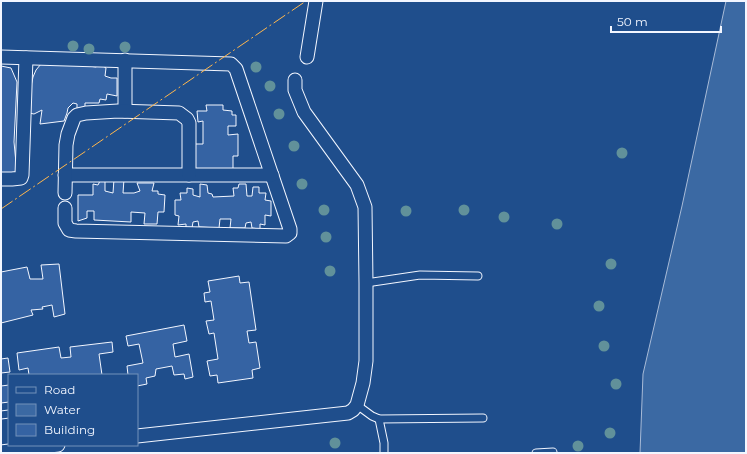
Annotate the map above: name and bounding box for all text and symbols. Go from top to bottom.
scale bar [611,8,721,34]
text: 50 m [617,14,648,29]
legend [8,374,138,446]
text: Road [44,382,75,397]
text: Water [44,402,81,417]
text: Building [44,422,95,437]

